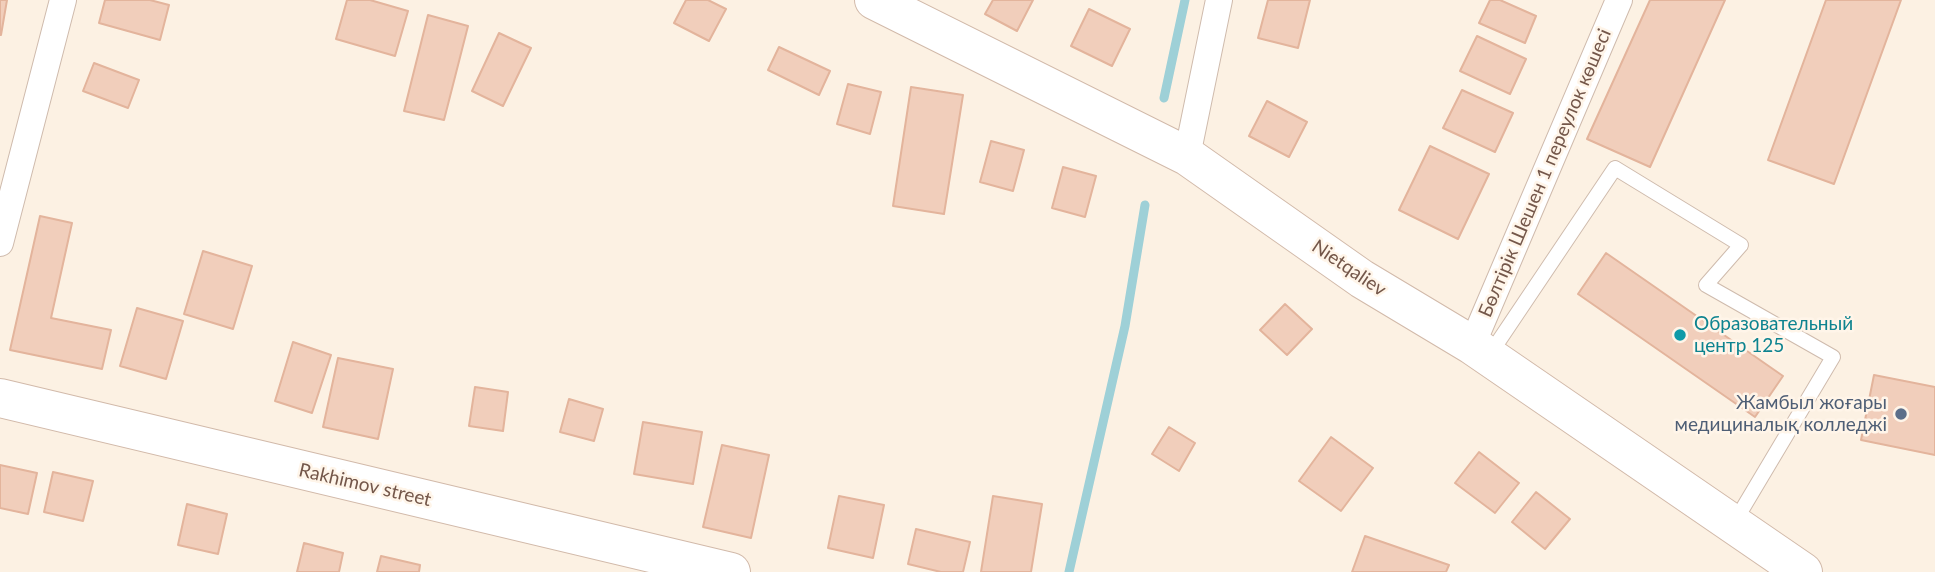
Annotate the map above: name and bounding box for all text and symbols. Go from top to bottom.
street label: Бөлтірік Шешен 1 переулок көшесі [1474,25,1616,321]
street label: Nietqaliev [1308,235,1390,301]
place label: Образовательный центр 125 [1694,313,1853,357]
marker: Образовательный центр 125 [1672,327,1688,343]
place label: Жамбыл жоғары медициналық колледжі [1674,392,1887,436]
marker: Жамбыл жоғары медициналық колледжі [1893,406,1909,422]
street label: Rakhimov street [297,459,433,511]

